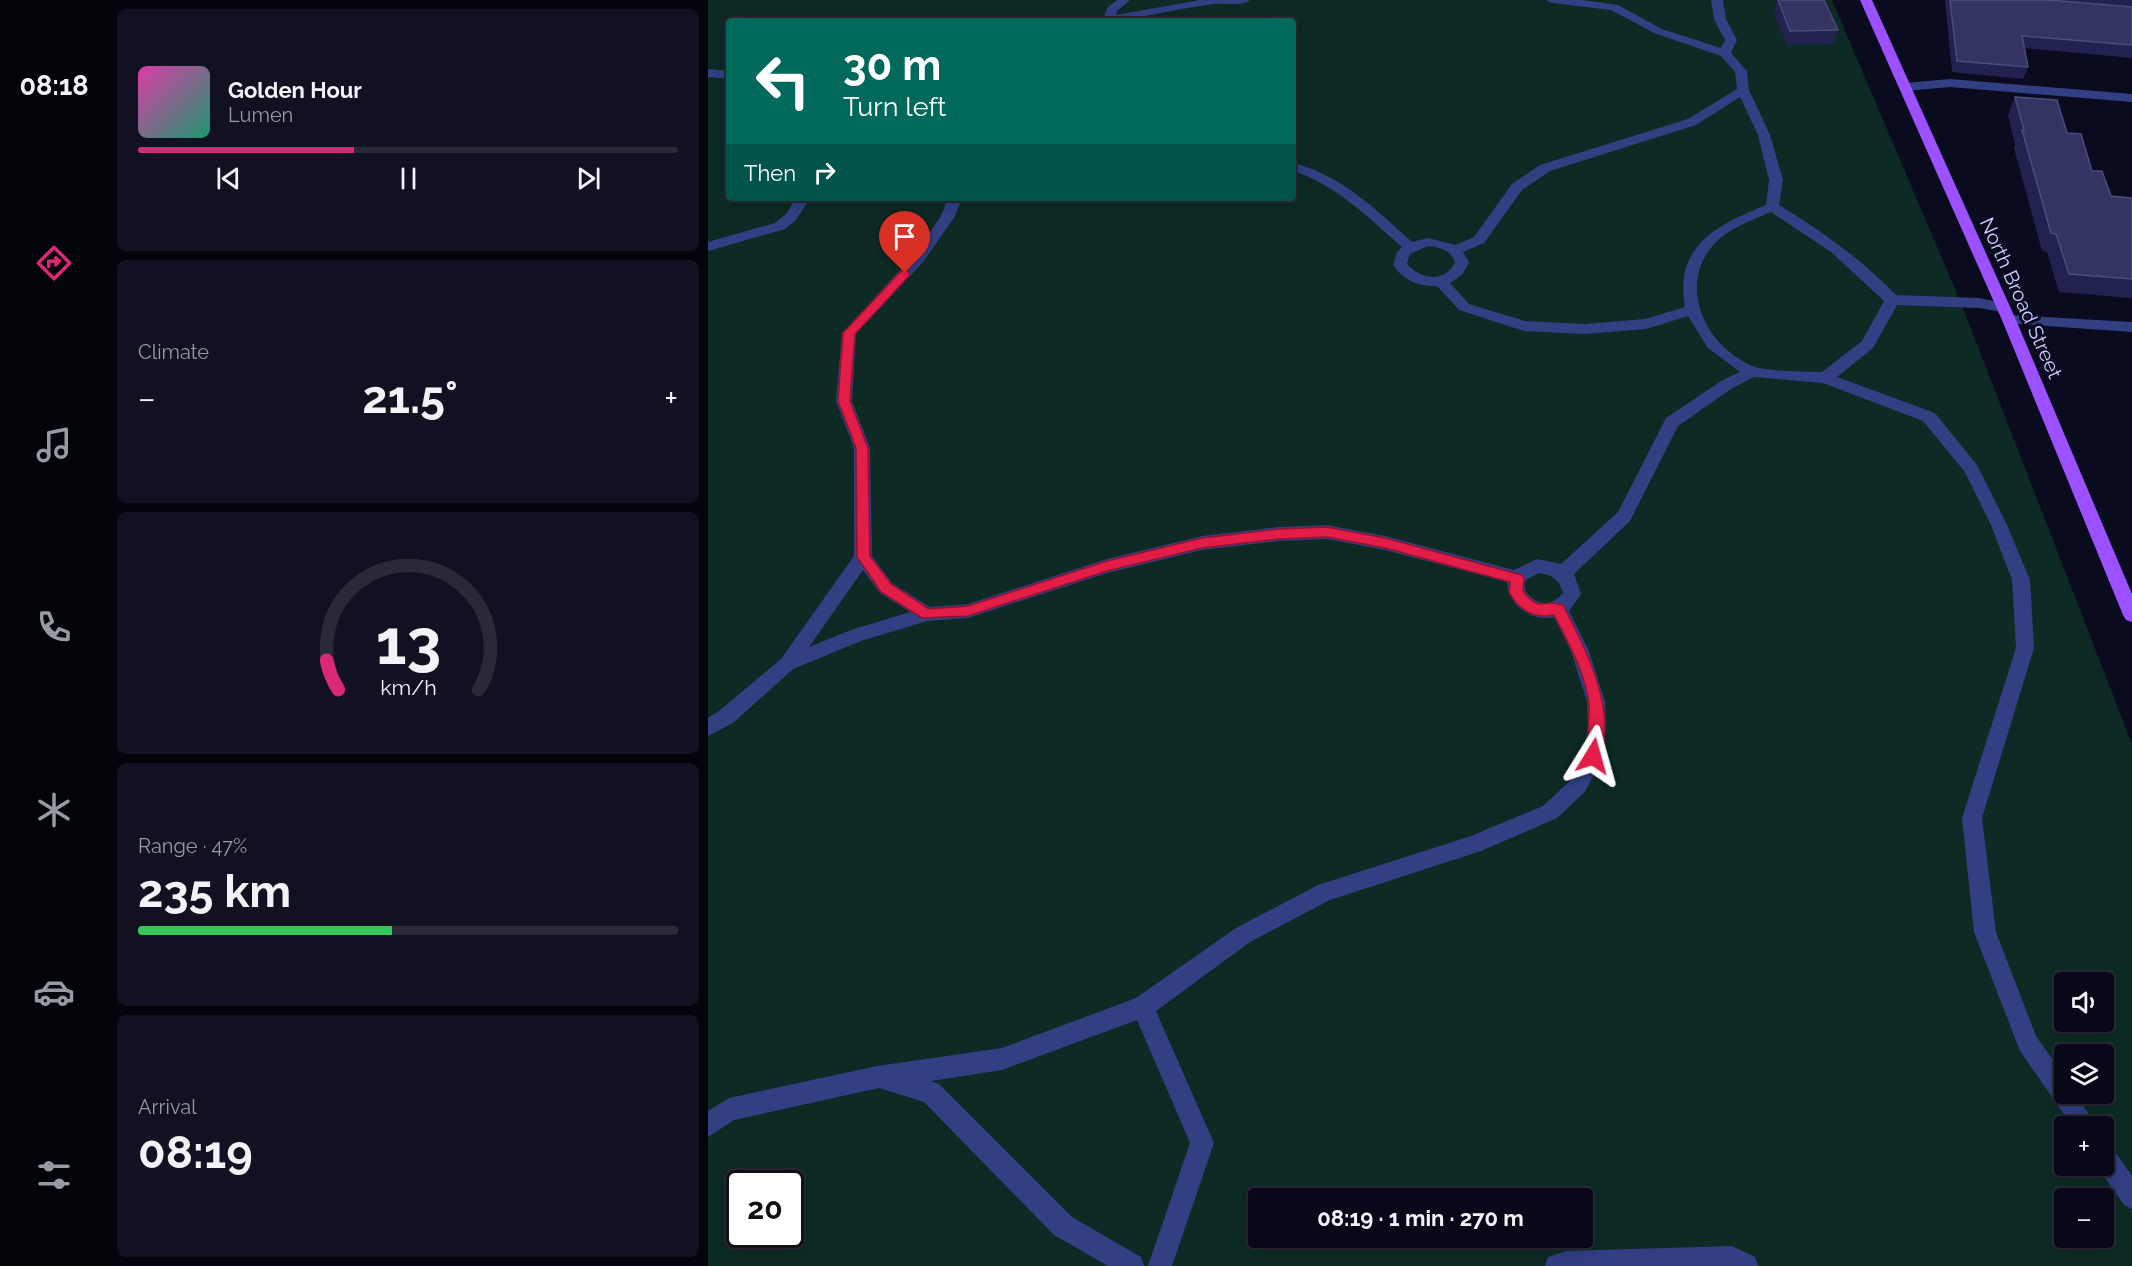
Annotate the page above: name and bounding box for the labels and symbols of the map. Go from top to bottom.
pin [879,211,930,273]
street label: North Broad Street [1975,214,2067,382]
position arrow [1561,724,1625,788]
speed limit sign: 20 [726,1170,804,1248]

